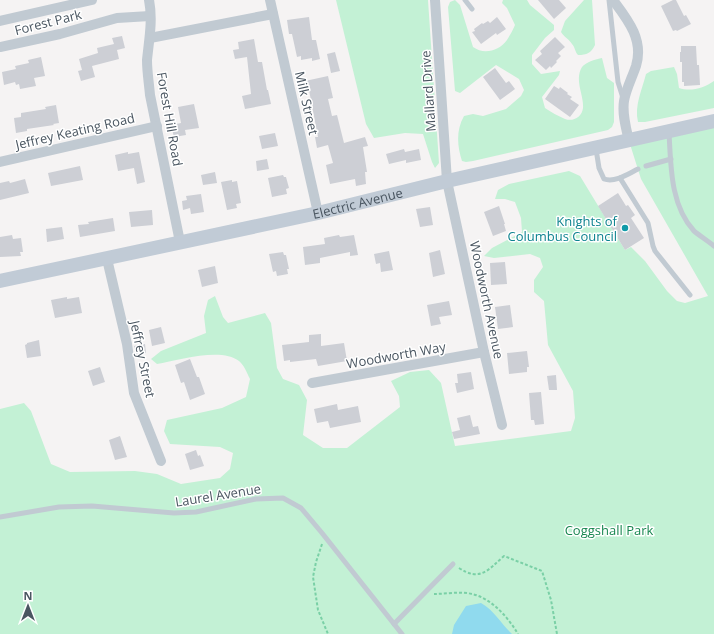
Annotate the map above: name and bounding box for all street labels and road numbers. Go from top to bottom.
street label: Forest Park [13,5,84,39]
street label: Mallard Drive [416,50,440,132]
street label: Milk Street [291,69,323,137]
street label: Forest Hill Road [153,71,187,167]
street label: Jeffrey Keating Road [12,109,136,154]
street label: Electric Avenue [311,183,405,223]
street label: Woodworth Avenue [466,239,508,361]
street label: Jeffrey Street [126,317,160,400]
street label: Woodworth Way [345,337,448,373]
street label: Laurel Avenue [174,479,262,511]

